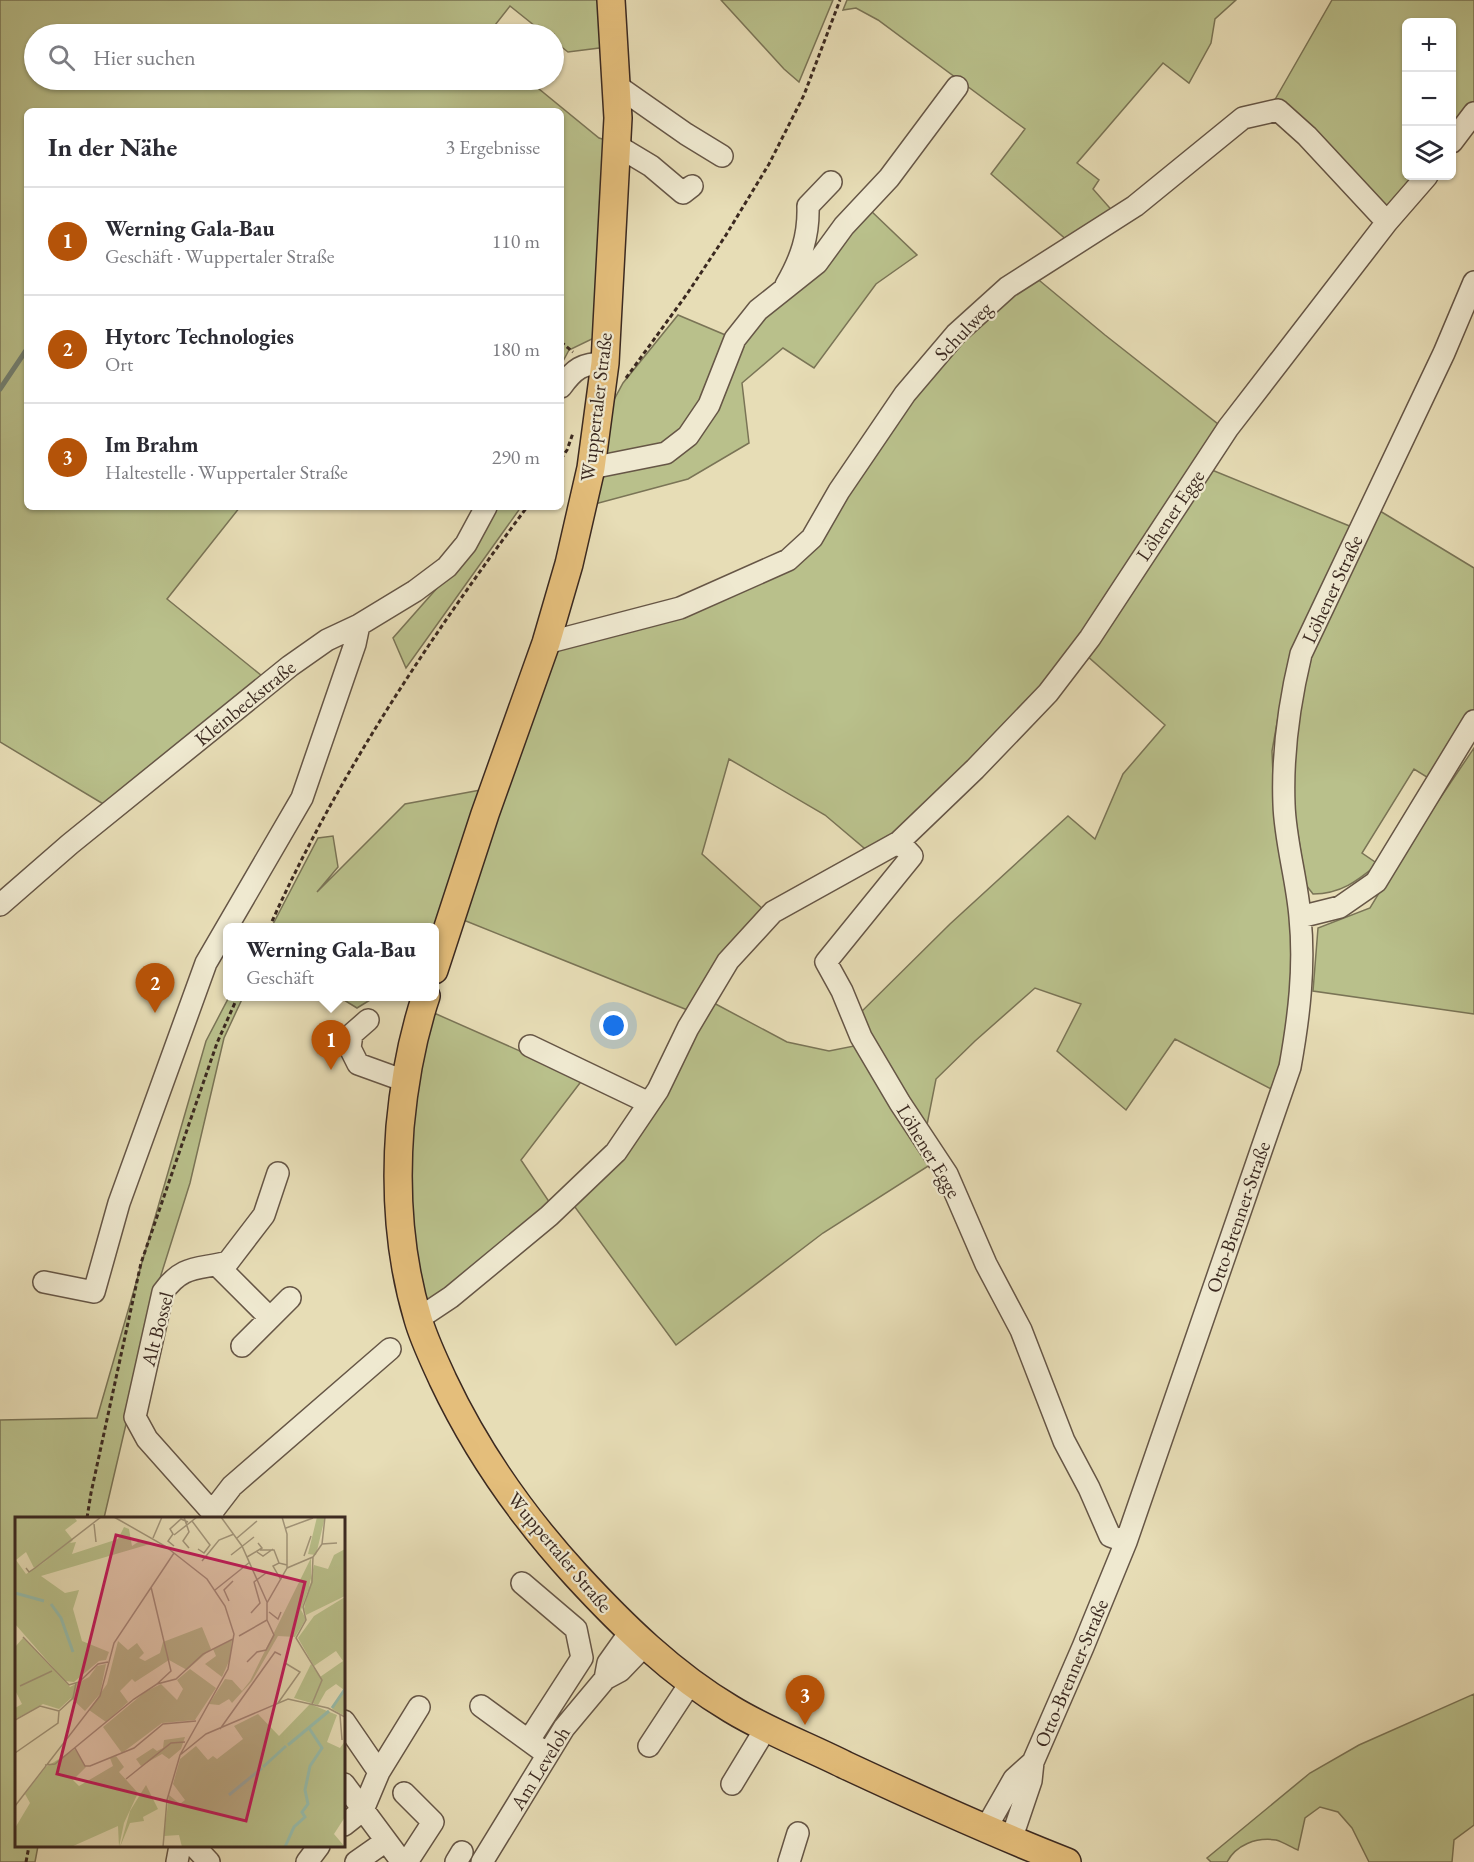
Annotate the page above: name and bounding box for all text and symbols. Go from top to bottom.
map controls [1402,18,1456,180]
button: + [1402,18,1456,72]
search box [24,24,564,90]
icon: search [45,41,78,74]
text: Hier suchen [93,43,196,72]
button: − [1402,72,1456,126]
button: layers [1402,126,1456,180]
text: In der Nähe [48,130,177,164]
text: 3 Ergebnisse [445,134,540,160]
text: Werning Gala-Bau [105,214,275,243]
text: 1 [62,228,73,254]
text: 110 m [492,228,540,254]
text: Geschäft · Wuppertaler Straße [105,243,335,269]
street label: Schulweg [928,296,998,366]
text: Hytorc Technologies [105,322,294,351]
street label: Wuppertaler Straße [574,331,618,483]
text: 2 [62,336,73,362]
text: 180 m [492,336,540,362]
text: Ort [105,351,133,377]
text: Im Brahm [105,430,199,459]
text: 3 [62,444,73,470]
text: 290 m [492,444,540,470]
text: Haltestelle · Wuppertaler Straße [105,459,348,485]
street label: Löhener Egge [1130,464,1210,566]
street label: Löhener Straße [1296,531,1368,647]
street label: Kleinbeckstraße [189,654,301,752]
popup [223,923,439,1001]
text: Werning Gala-Bau [246,935,416,964]
pin: 2 [136,964,174,1013]
text: Geschäft [246,964,314,990]
your location [599,1011,628,1040]
pin: 1 [312,1020,350,1070]
street label: Löhener Egge [891,1099,967,1203]
street label: Otto-Brenner-Straße [1200,1138,1276,1296]
street label: Alt Bossel [134,1289,179,1370]
street label: Wuppertaler Straße [502,1486,618,1618]
inset map [15,1517,345,1847]
street label: Otto-Brenner-Straße [1028,1595,1114,1751]
pin: 3 [786,1676,824,1725]
street label: Am Leveloh [504,1721,576,1815]

